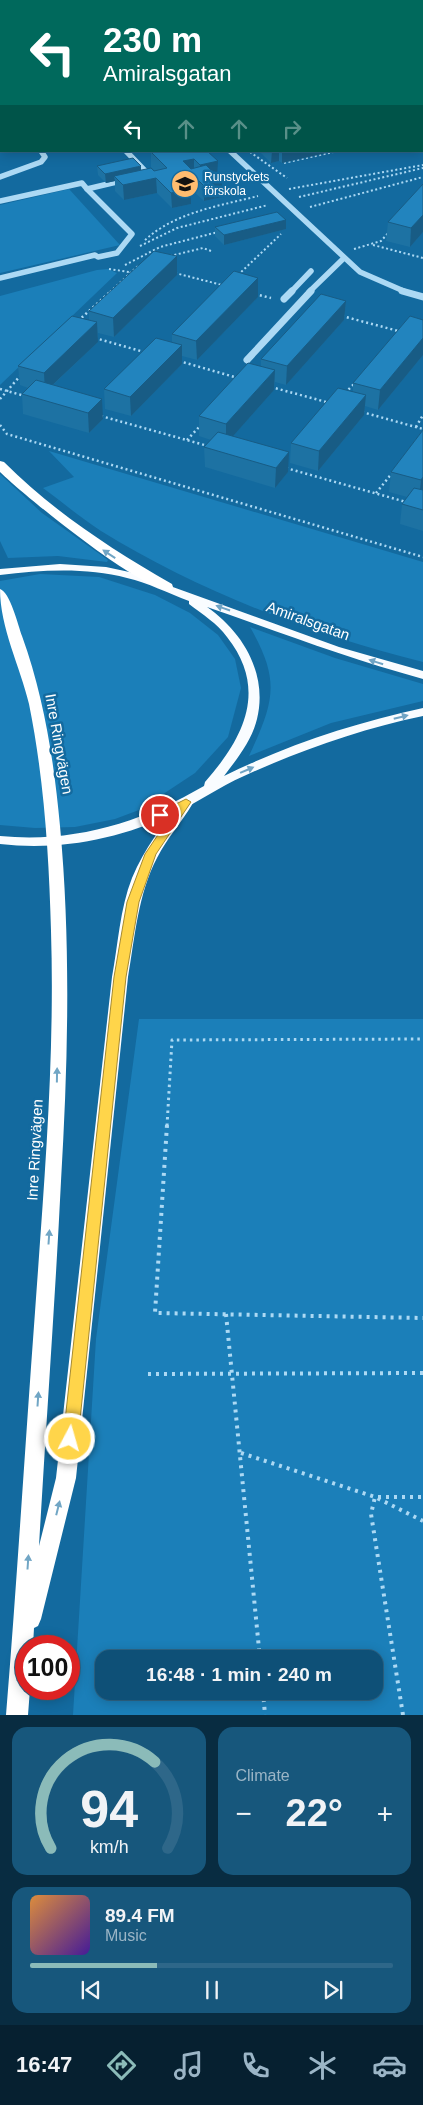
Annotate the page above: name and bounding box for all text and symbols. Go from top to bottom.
icon: left [20,20,85,85]
text: 230 m [103,20,202,59]
text: Amiralsgatan [103,61,231,86]
icon: left [119,115,147,143]
icon: ahead [172,115,200,143]
icon: ahead [225,115,253,143]
icon: right [278,115,306,143]
school or university icon: Runstyckets förskola [170,169,200,199]
place label: Runstyckets förskola [204,170,269,198]
one-way arrow [103,549,116,559]
street label: Amiralsgatan [264,598,352,643]
one-way arrow [215,604,230,611]
one-way arrow [368,658,383,666]
street label: Inre Ringvägen [42,692,77,795]
one-way arrow [393,713,408,721]
one-way arrow [240,765,254,773]
pin [139,794,181,836]
icon: arrive [146,801,174,829]
one-way arrow [53,1067,61,1083]
street label: Inre Ringvägen [23,1099,46,1201]
one-way arrow [45,1229,53,1245]
one-way arrow [35,1391,43,1407]
position arrow [43,1412,95,1464]
one-way arrow [54,1500,62,1515]
one-way arrow [24,1553,32,1569]
speed limit sign: 100 [15,1635,80,1700]
text: 16:48 · 1 min · 240 m [146,1664,332,1685]
text: Climate [236,1767,290,1784]
text: 94 [80,1780,138,1838]
text: 22° [286,1792,343,1834]
text: − [236,1798,252,1829]
text: + [377,1798,393,1829]
text: km/h [89,1837,128,1857]
text: 89.4 FM [105,1905,175,1926]
text: Music [105,1927,147,1944]
icon: previous [77,1976,105,2004]
icon: pause [198,1976,226,2004]
icon: next [319,1976,347,2004]
icon: directions [104,2048,139,2083]
icon: music [171,2048,206,2083]
icon: phone [238,2048,273,2083]
icon: climate [305,2048,340,2083]
icon: car [372,2048,407,2083]
text: 16:47 [16,2052,72,2077]

